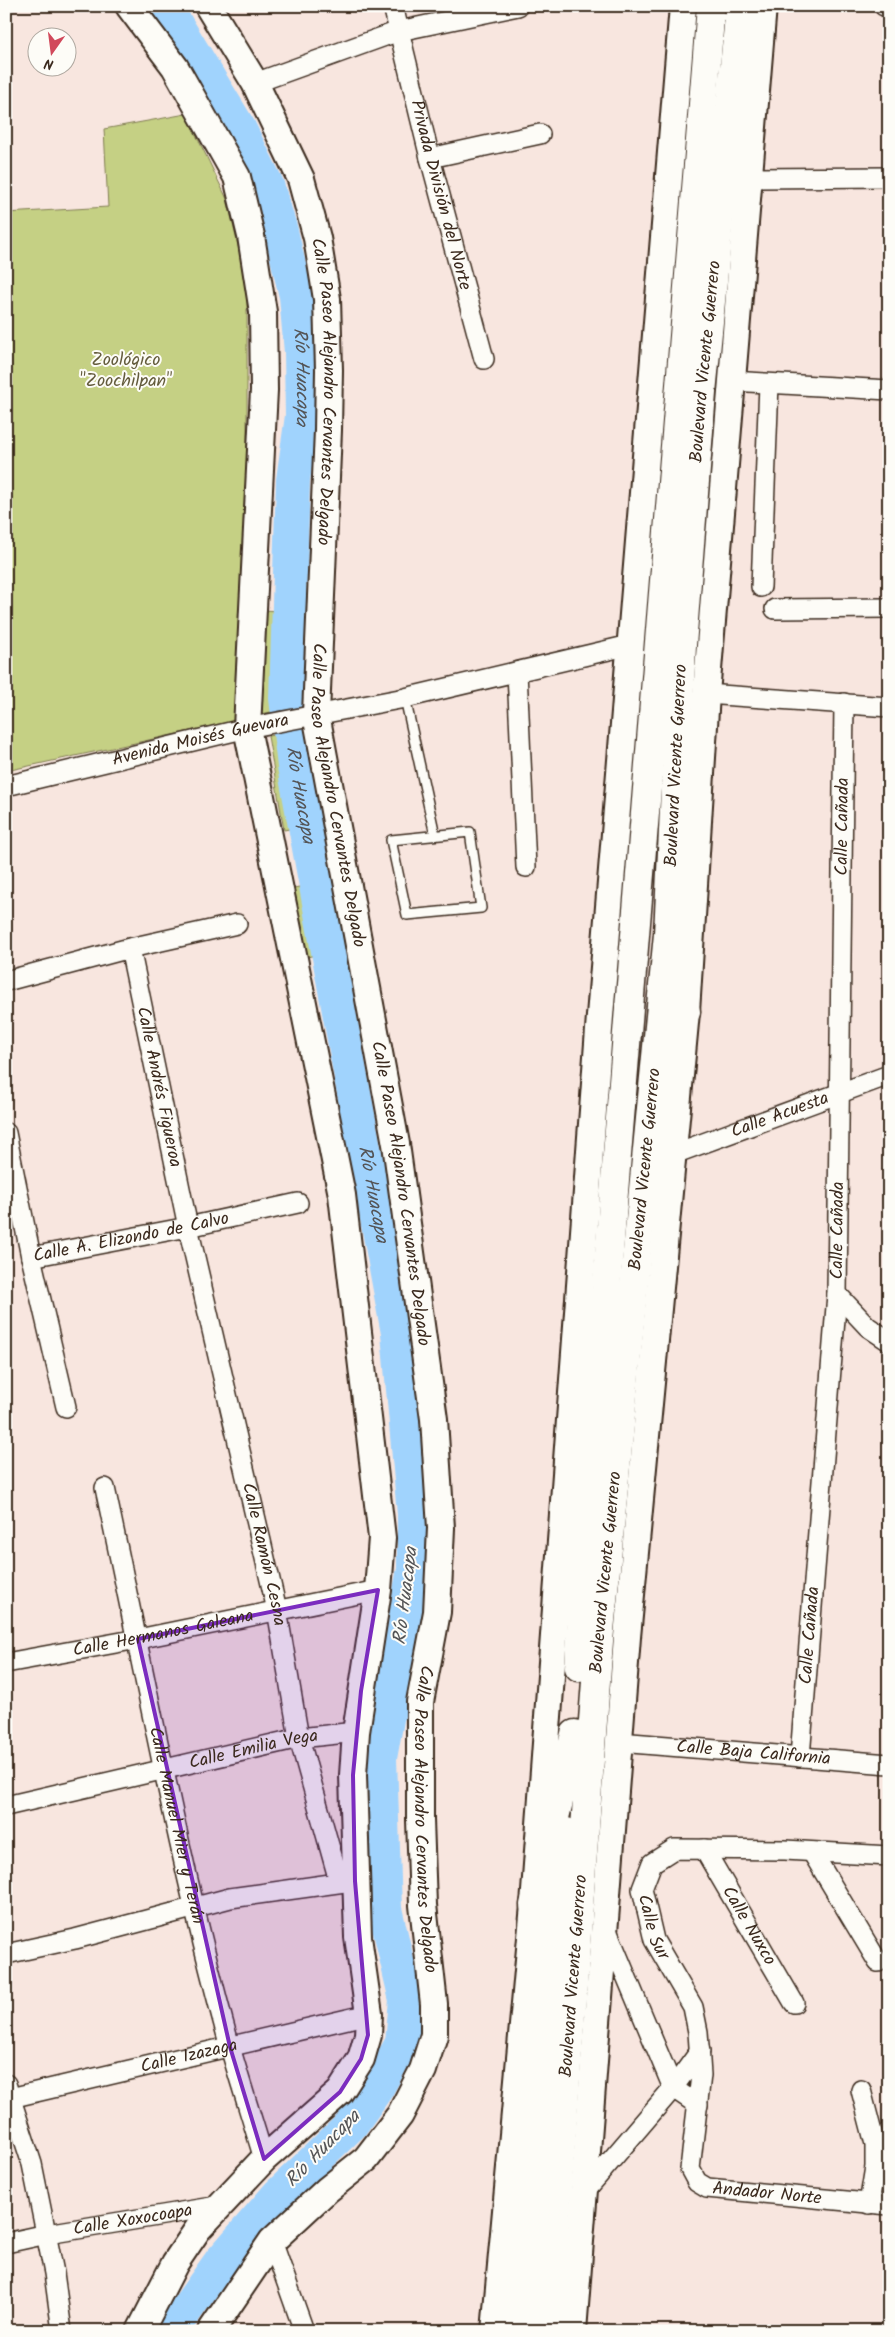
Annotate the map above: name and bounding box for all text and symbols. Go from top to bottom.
north arrow [28,28,78,78]
text: N [42,52,56,75]
street label: Privada División del Norte [402,97,479,293]
street label: Calle Paseo Alejandro Cervantes Delgado [303,236,344,546]
street label: Boulevard Vicente Guerrero [682,259,729,464]
water label: Río Huacapa [284,327,317,429]
park label: Zoológico "Zoochilpan" [80,346,172,396]
street label: Calle Paseo Alejandro Cervantes Delgado [301,643,374,950]
street label: Boulevard Vicente Guerrero [657,663,696,868]
street label: Avenida Moisés Guevara [109,706,291,774]
water label: Río Huacapa [277,745,323,847]
street label: Calle Cañada [827,777,858,876]
street label: Calle Andrés Figueroa [128,1004,190,1170]
street label: Calle Paseo Alejandro Cervantes Delgado [363,1039,438,1348]
street label: Boulevard Vicente Guerrero [621,1067,669,1272]
street label: Calle Acuesta [727,1084,833,1146]
water label: Río Huacapa [349,1143,396,1246]
street label: Calle Cañada [823,1181,853,1280]
street label: Calle A. Elizondo de Calvo [31,1204,232,1271]
street label: Boulevard Vicente Guerrero [582,1470,630,1674]
street label: Calle Ramón Cesna [233,1480,294,1628]
water label: Río Huacapa [385,1544,427,1646]
street label: Calle Cañada [791,1585,828,1685]
street label: Calle Hermanos Galeana [71,1601,256,1665]
street label: Calle Paseo Alejandro Cervantes Delgado [405,1663,445,1974]
street label: Calle Emilia Vega [186,1722,319,1778]
street label: Calle Manuel Mier y Terán [141,1724,212,1927]
street label: Calle Baja California [675,1732,832,1774]
street label: Boulevard Vicente Guerrero [552,1874,596,2078]
street label: Calle Nuxco [714,1880,784,1971]
street label: Calle Sur [629,1892,678,1967]
street label: Calle Izazaga [138,2031,240,2082]
water label: Río Huacapa [278,2103,369,2195]
street label: Andador Norte [711,2174,823,2213]
street label: Calle Xoxocoapa [71,2196,195,2244]

